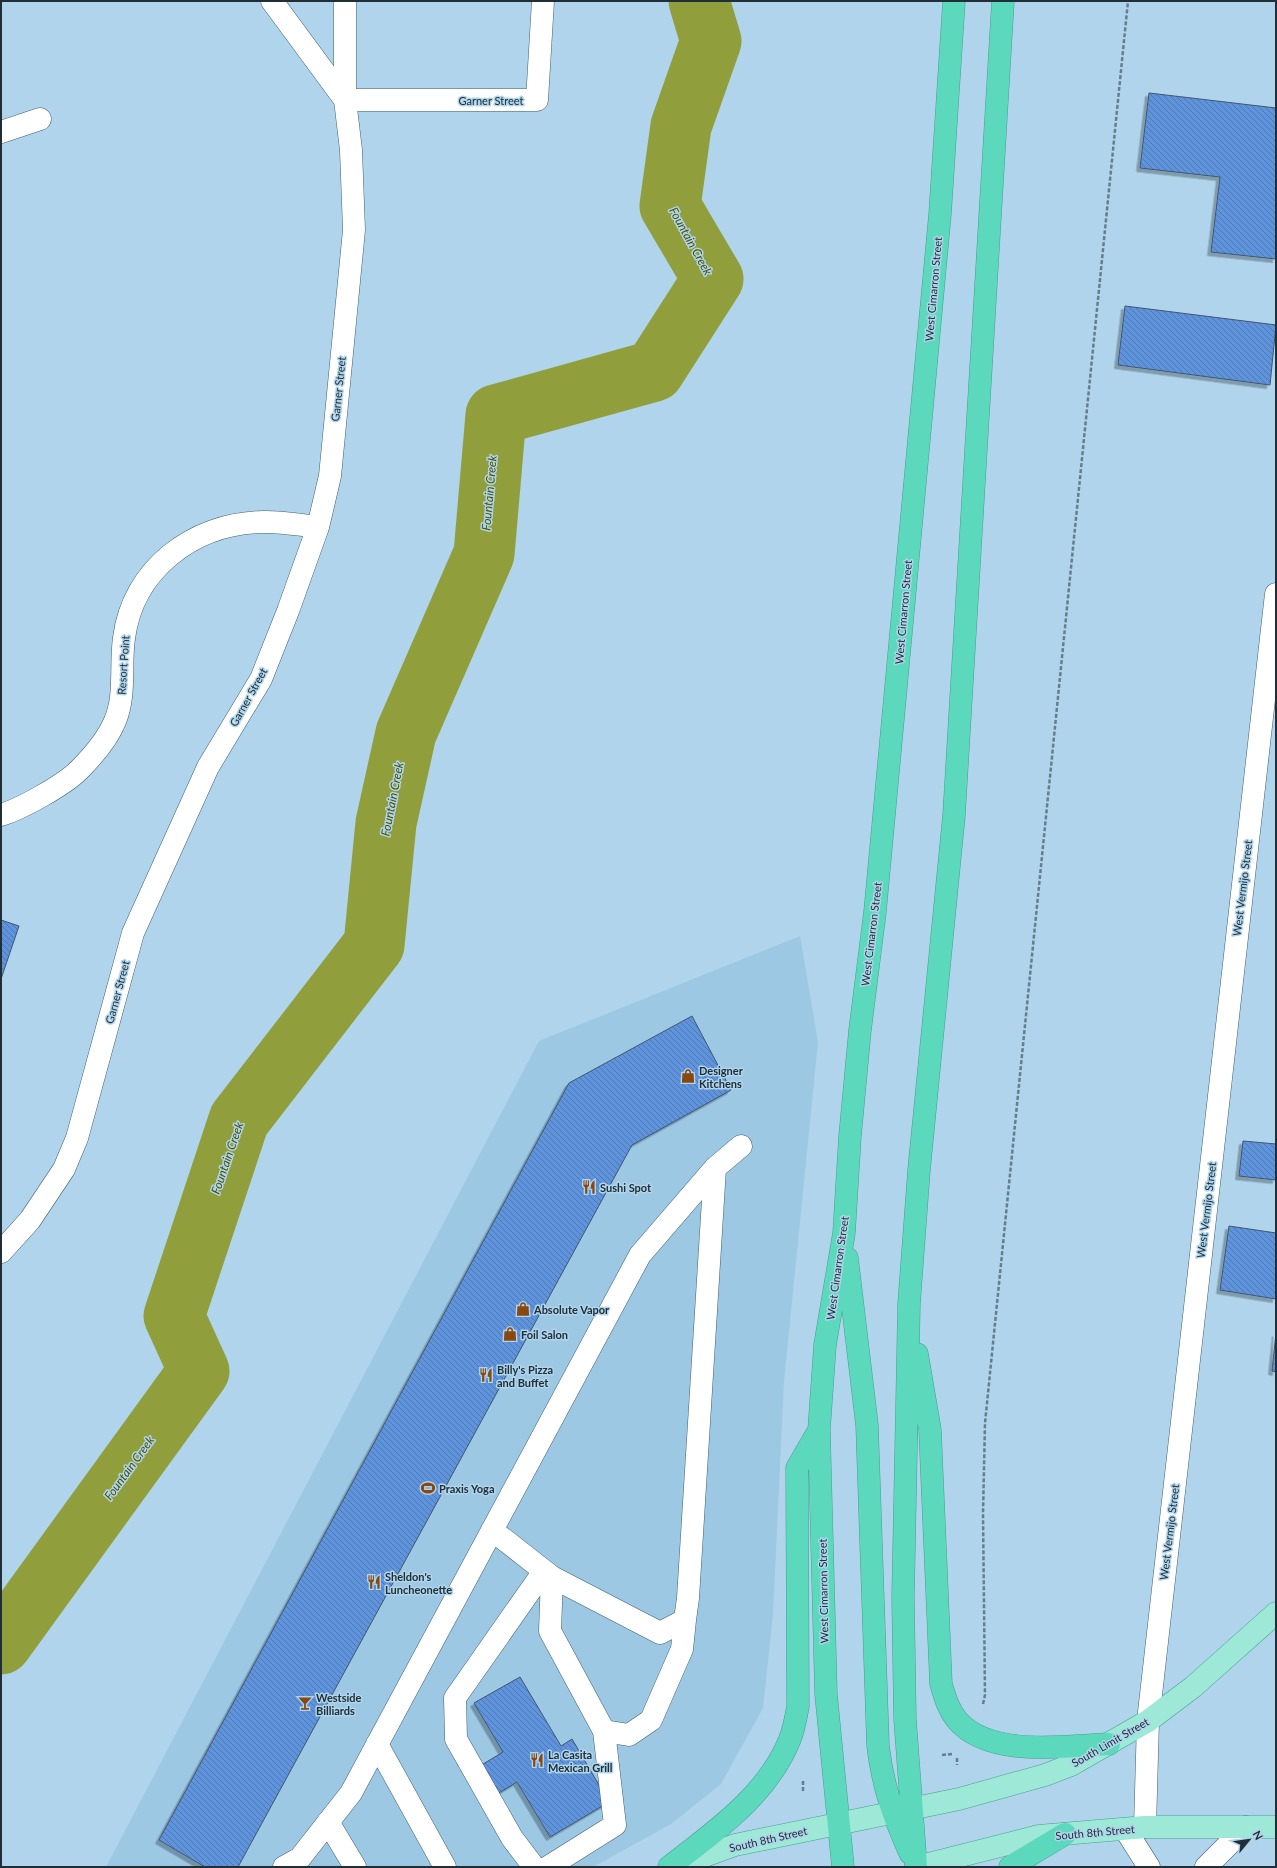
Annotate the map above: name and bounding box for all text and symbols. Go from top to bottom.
street label: Garner Street [459,94,524,107]
water label: Fountain Creek [666,204,716,278]
street label: West Cimarron Street [922,236,944,342]
street label: Garner Street [328,356,348,422]
water label: Fountain Creek [478,455,500,531]
street label: West Cimarron Street [892,559,914,665]
street label: Resort Point [114,635,132,695]
street label: Garner Street [227,665,269,729]
water label: Fountain Creek [377,760,407,837]
street label: West Vermijo Street [1230,839,1254,937]
street label: West Cimarron Street [858,881,884,987]
street label: Garner Street [102,959,132,1025]
place label: Designer Kitchens [699,1064,744,1090]
shop icon: Designer Kitchens [680,1068,696,1084]
water label: Fountain Creek [208,1120,246,1196]
street label: West Vermijo Street [1194,1161,1218,1259]
restaurant icon: Sushi Spot [581,1179,597,1195]
place label: Sushi Spot [600,1181,652,1194]
street label: West Cimarron Street [823,1215,851,1321]
shop icon: Absolute Vapor [515,1301,531,1317]
place label: Absolute Vapor [533,1303,610,1316]
shop icon: Foil Salon [502,1326,518,1342]
place label: Foil Salon [521,1328,568,1341]
place label: Billy's Pizza and Buffet [497,1363,553,1389]
restaurant icon: Billy's Pizza and Buffet [478,1367,494,1383]
water label: Fountain Creek [101,1433,157,1503]
sports icon: Praxis Yoga [420,1480,436,1496]
place label: Praxis Yoga [439,1482,495,1495]
street label: West Vermijo Street [1157,1483,1181,1581]
street label: West Cimarron Street [816,1539,830,1643]
place label: Sheldon's Luncheonette [385,1570,452,1596]
restaurant icon: Sheldon's Luncheonette [366,1574,382,1590]
place label: Westside Billiards [316,1691,362,1717]
bar icon: Westside Billiards [297,1695,313,1711]
street label: South Limit Street [1069,1715,1151,1769]
place label: La Casita Mexican Grill [548,1748,613,1774]
restaurant icon: La Casita Mexican Grill [529,1752,545,1768]
north arrow [1229,1820,1269,1860]
street label: South 8th Street [1055,1822,1135,1842]
street label: South 8th Street [728,1824,808,1854]
text: N [1250,1828,1266,1842]

